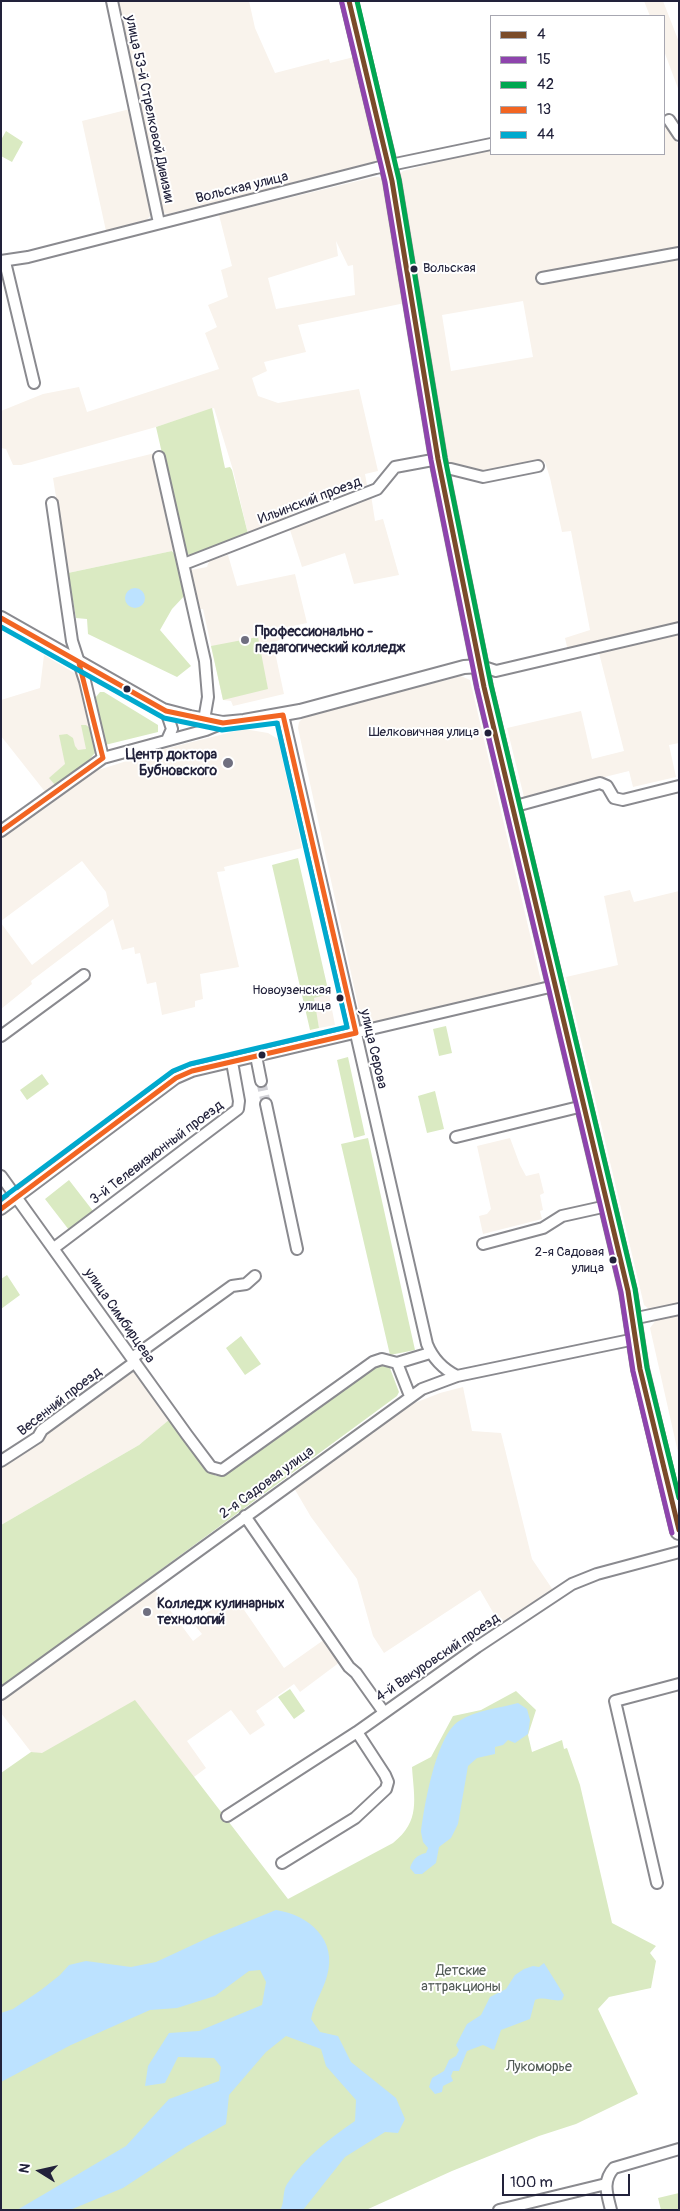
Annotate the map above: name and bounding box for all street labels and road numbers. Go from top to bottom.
street label: улица 53-й Стрелковой Дивизии [121,14,177,204]
street label: Вольская улица [194,168,290,208]
street label: Ильинский проезд [256,474,364,528]
street label: улица Серова [356,1008,390,1090]
street label: 3-й Телевизионный проезд [87,1098,227,1208]
street label: улица Симбирцева [80,1265,158,1367]
street label: Весенний проезд [15,1364,105,1440]
street label: 2-я Садовая улица [217,1443,317,1523]
street label: 4-й Вакуровский проезд [373,1610,503,1706]

